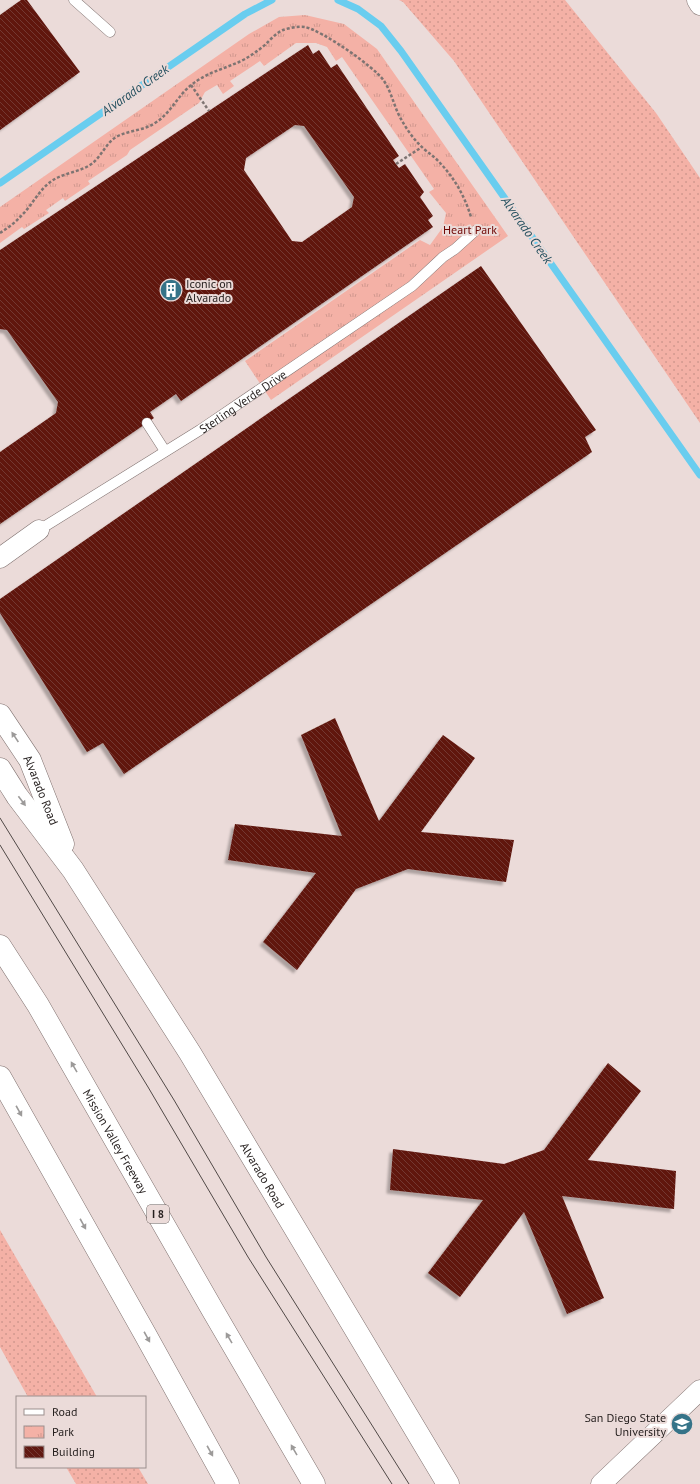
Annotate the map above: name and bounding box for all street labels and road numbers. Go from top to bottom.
street label: Sterling Verde Drive [196,366,289,436]
street label: Alvarado Road [21,752,62,827]
street label: Mission Valley Freeway [80,1086,152,1196]
street label: Alvarado Road [238,1139,288,1210]
road number: I 8 [147,1205,169,1223]

